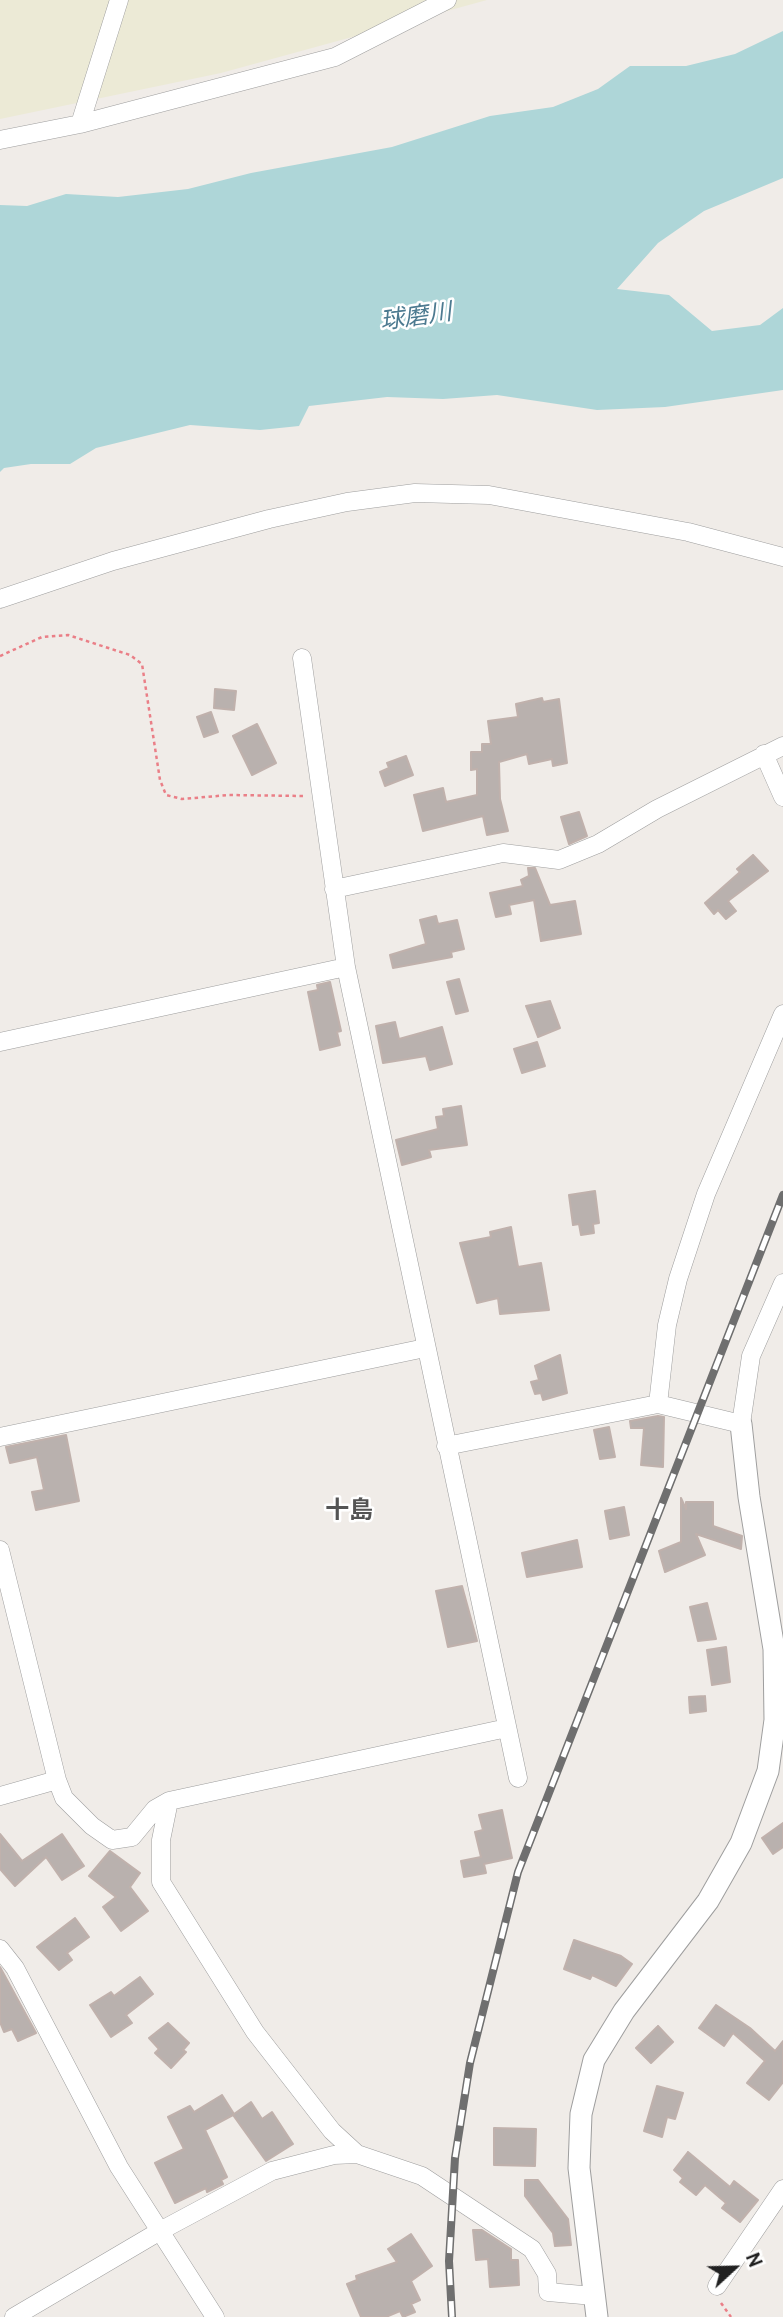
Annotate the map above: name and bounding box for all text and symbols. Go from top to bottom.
water label: 球磨川 [378,298,454,336]
district label: 十島 [325,1497,373,1525]
north arrow [699,2233,769,2303]
text: N [741,2249,767,2270]

